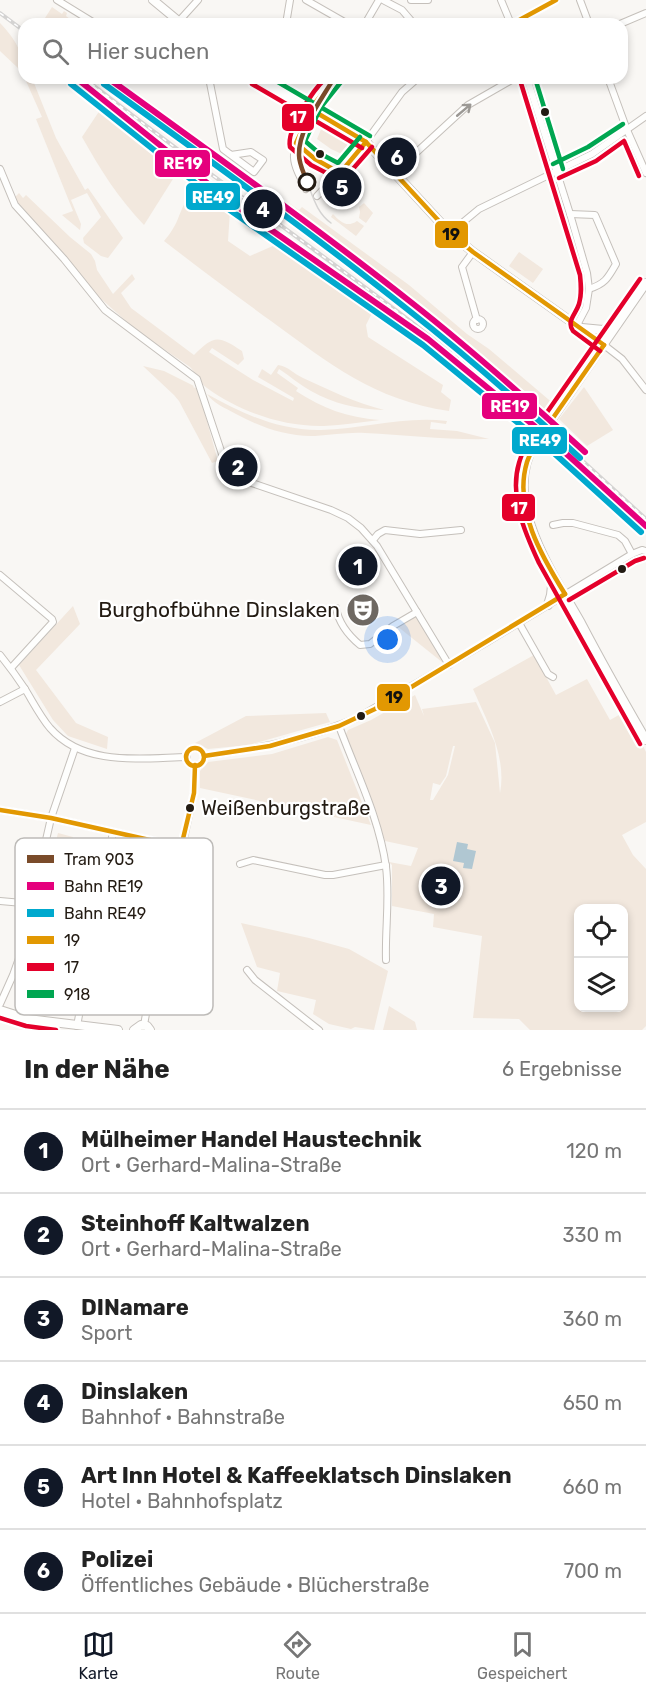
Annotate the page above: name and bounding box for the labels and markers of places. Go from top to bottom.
unlabelled marker [539,106,551,118]
pin: 6 [378,134,416,180]
unlabelled marker [314,148,326,160]
pin: 5 [322,164,362,210]
unlabelled marker [298,173,316,191]
pin: 4 [244,186,282,232]
pin: 2 [218,444,258,490]
pin: 1 [338,544,378,588]
unlabelled marker [616,563,628,575]
theatre icon: Burghofbühne Dinslaken [345,592,381,628]
place label: Burghofbühne Dinslaken [98,597,340,622]
unlabelled marker [355,710,367,722]
place label: Weißenburgstraße [201,796,370,820]
marker: Weißenburgstraße [184,802,196,814]
pin: 3 [422,864,460,908]

